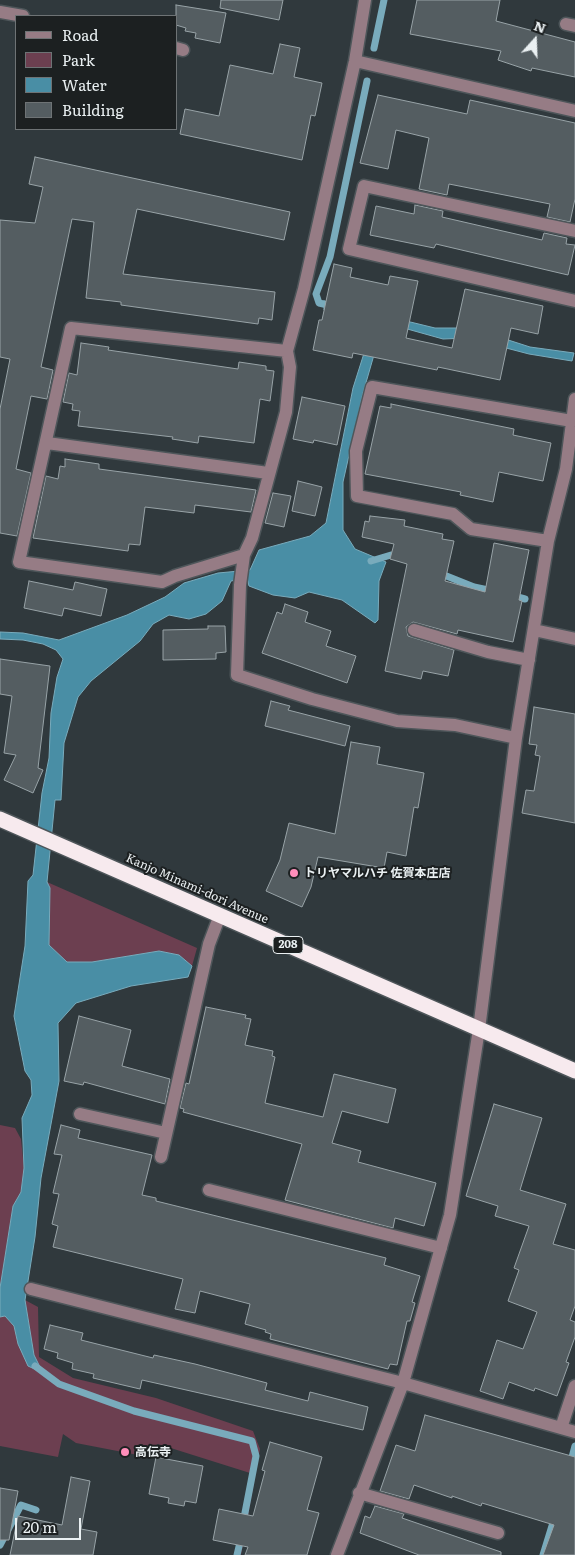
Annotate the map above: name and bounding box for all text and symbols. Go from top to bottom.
text: N [531,14,549,37]
legend [15,15,178,130]
north arrow [510,15,560,65]
text: Road [62,23,98,46]
text: Park [62,48,95,71]
text: Water [62,73,107,96]
text: Building [62,98,124,121]
street label: Kanjo Minami-dori Avenue [123,851,271,927]
place label: トリヤマルハチ 佐賀本庄店 [304,866,450,880]
marker: トリヤマルハチ 佐賀本庄店 [288,867,300,879]
road number: 208 [273,936,303,954]
place label: 高伝寺 [135,1445,171,1459]
marker: 高伝寺 [119,1446,131,1458]
scale bar [18,1508,84,1540]
text: 20 m [23,1515,57,1538]

